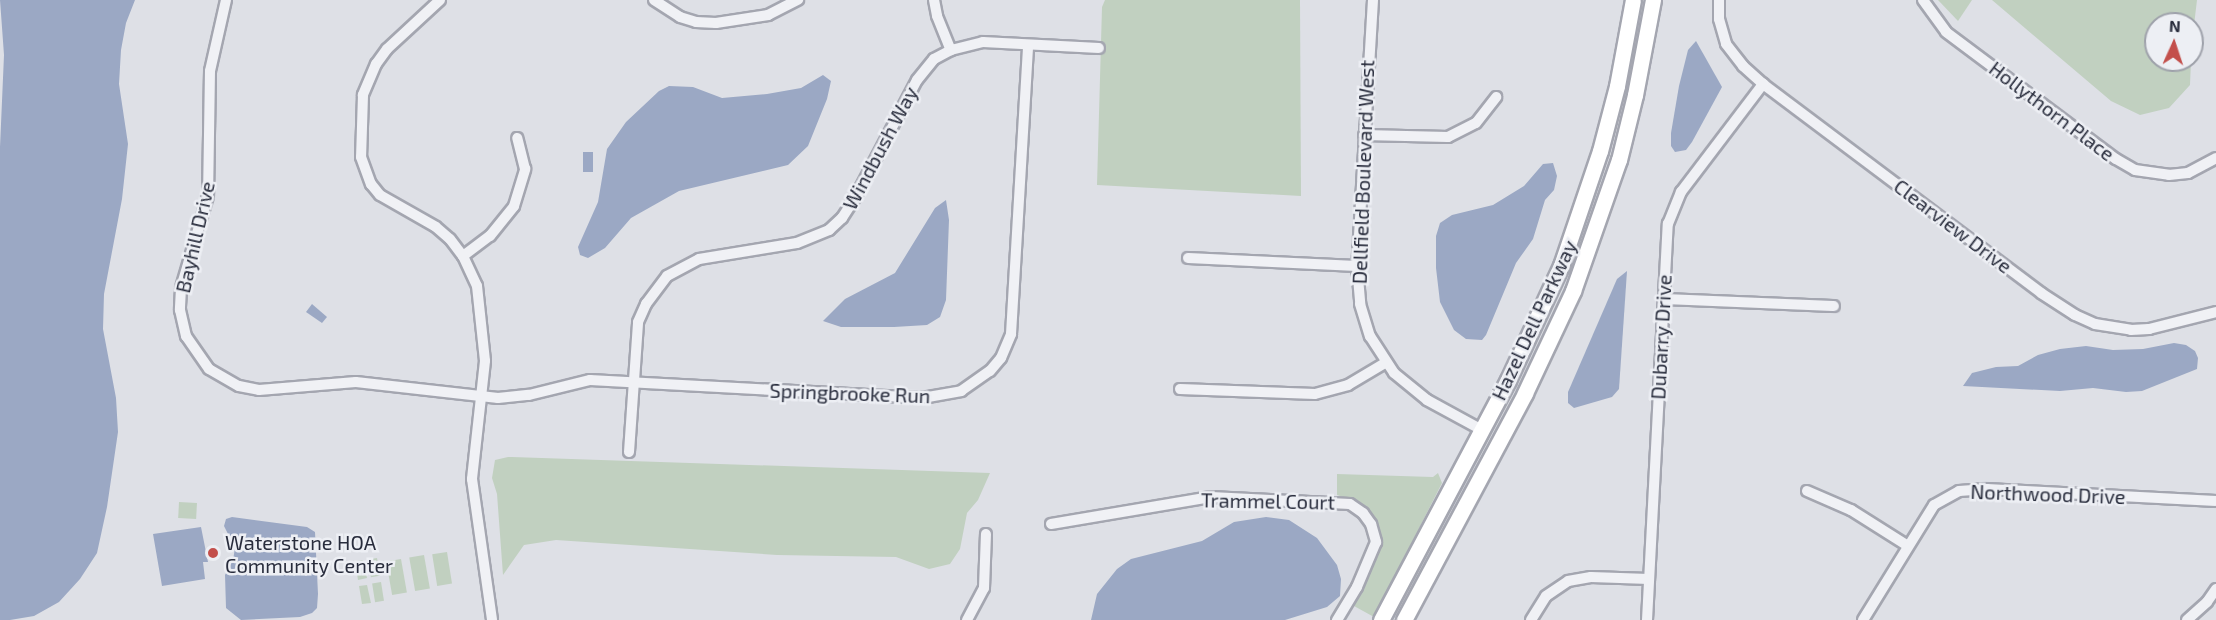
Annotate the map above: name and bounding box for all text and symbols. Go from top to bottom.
north arrow [2144,12,2204,72]
text: N [2169,16,2181,35]
street label: Hollythorn Place [1985,56,2119,166]
street label: Dellfield Boulevard West [1347,59,1379,285]
street label: Windbush Way [837,82,923,214]
street label: Clearview Drive [1889,174,2017,278]
street label: Bayhill Drive [170,179,220,295]
street label: Hazel Dell Parkway [1486,236,1582,404]
street label: Dubarry Drive [1646,274,1676,400]
street label: Springbrooke Run [769,378,931,408]
street label: Northwood Drive [1970,479,2126,509]
street label: Trammel Court [1200,488,1336,514]
place label: Waterstone HOA Community Center [225,530,394,577]
marker: Waterstone HOA Community Center [206,546,220,560]

